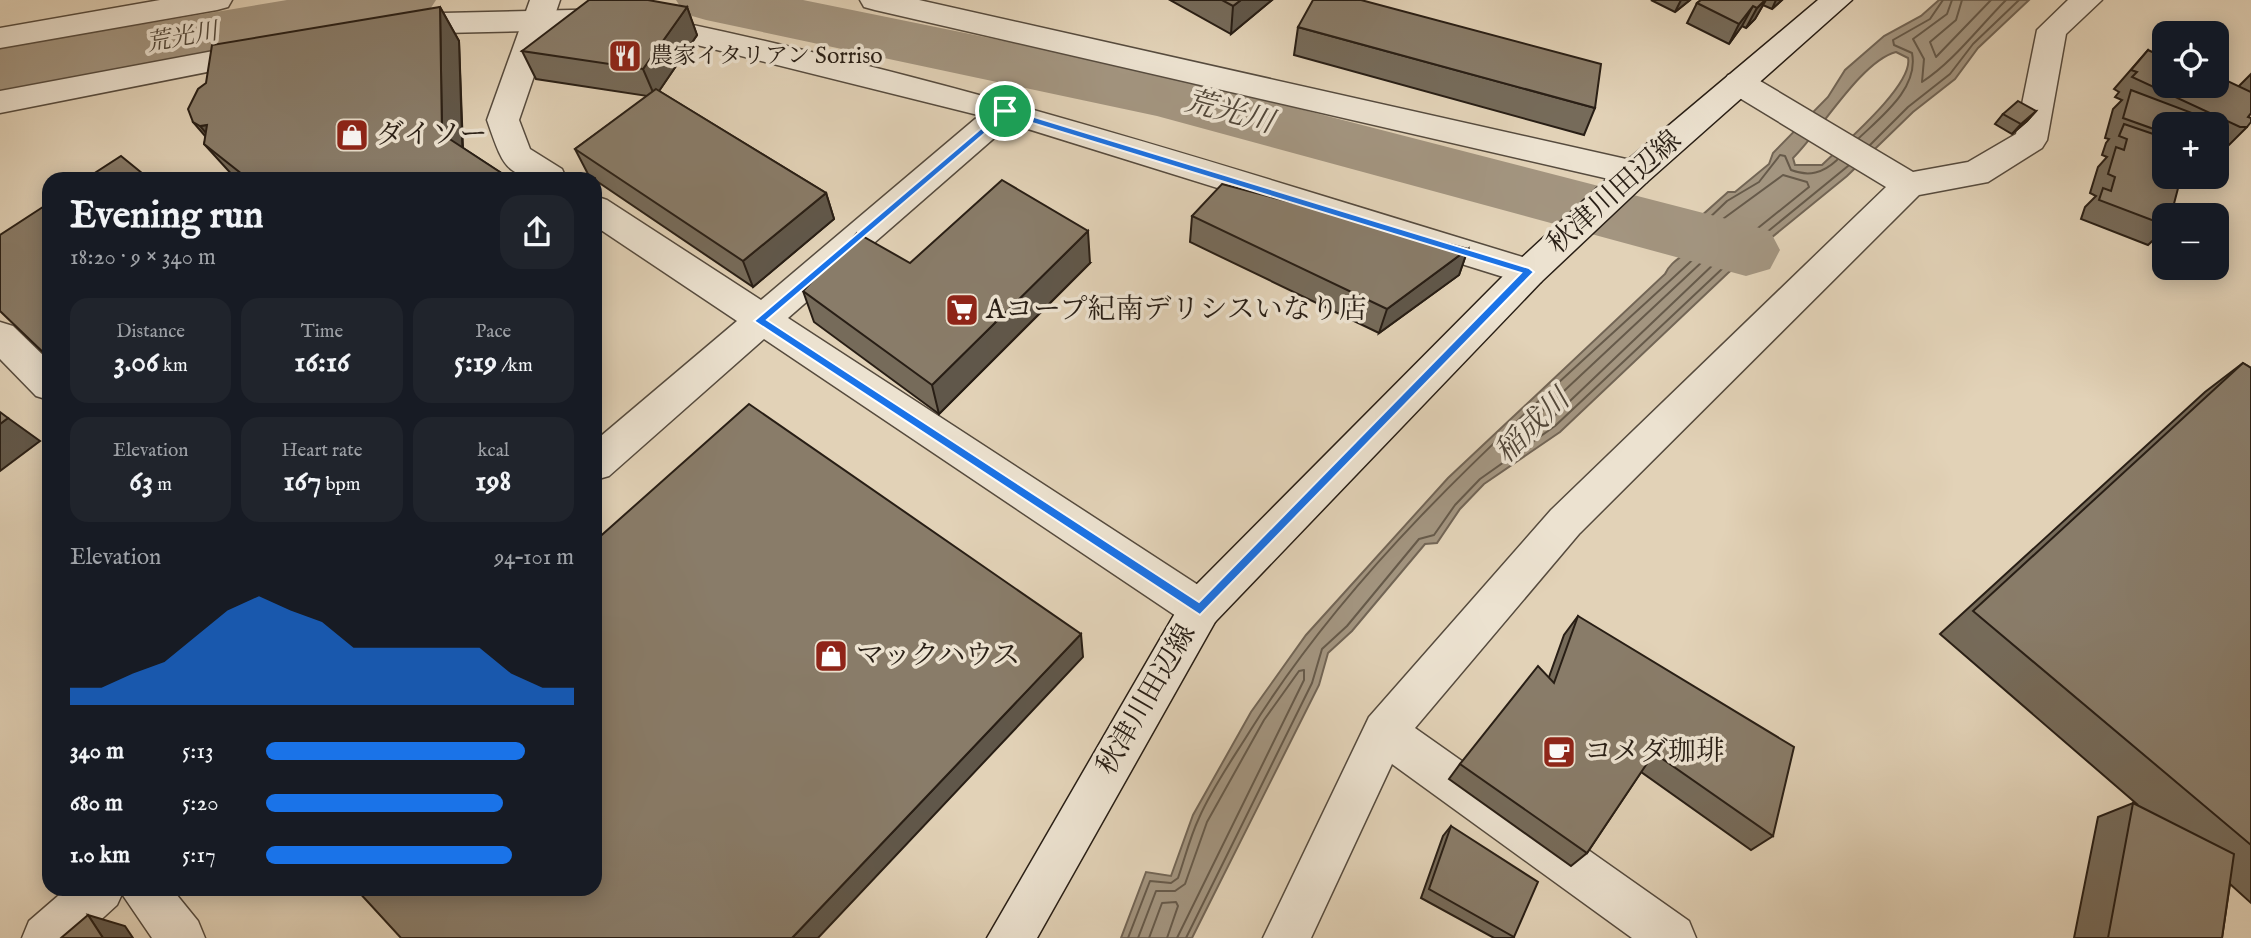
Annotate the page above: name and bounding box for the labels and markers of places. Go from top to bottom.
restaurant icon: 農家イタリアン Sorriso [606,37,644,75]
place label: 農家イタリアン Sorriso [650,42,883,71]
pin [975,81,1035,141]
shop icon: ダイソー [333,116,371,154]
place label: ダイソー [376,118,487,153]
supermarket icon: Aコープ紀南デリシスいなり店 [943,291,981,329]
place label: Aコープ紀南デリシスいなり店 [985,293,1367,328]
shop icon: マックハウス [812,637,850,675]
place label: マックハウス [856,639,1020,674]
cafe icon: コメダ珈琲 [1540,733,1578,771]
place label: コメダ珈琲 [1584,735,1724,770]

